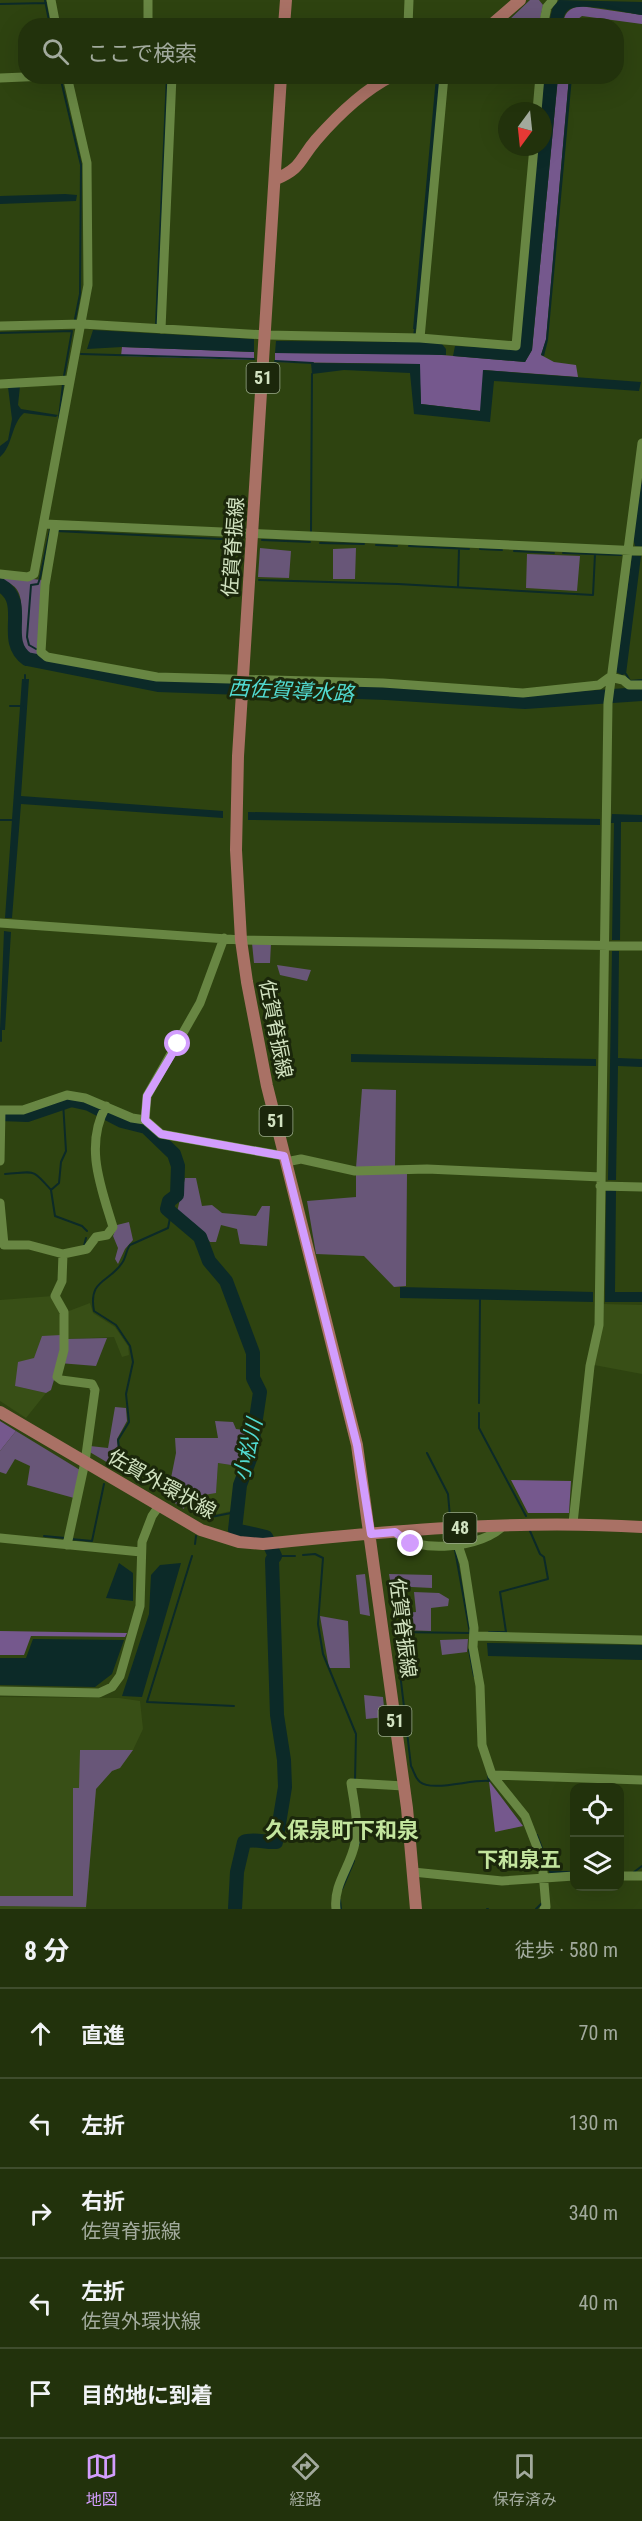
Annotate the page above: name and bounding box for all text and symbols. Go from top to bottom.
search box [18,18,624,84]
icon: search [39,35,72,68]
text: ここで検索 [87,41,197,66]
north arrow [498,102,552,156]
road number: 51 [246,363,280,393]
street label: 佐賀脊振線 [218,496,248,598]
water label: 西佐賀導水路 [227,676,357,706]
street label: 佐賀脊振線 [255,978,297,1080]
route start [164,1030,190,1056]
road number: 51 [260,1106,292,1136]
water label: 小松川 [229,1415,267,1483]
street label: 佐賀外環状線 [104,1444,220,1524]
road number: 48 [444,1513,476,1543]
route end [397,1530,423,1556]
street label: 佐賀脊振線 [385,1577,421,1679]
road number: 51 [378,1706,412,1736]
map controls [570,1783,624,1891]
button: locate [570,1783,624,1837]
district label: 久保泉町下和泉 [265,1818,419,1843]
button: layers [570,1837,624,1891]
district label: 下和泉五 [477,1848,561,1872]
text: 8 分 [24,1936,69,1966]
text: 徒歩 · 580 m [515,1938,618,1962]
icon: ahead [24,2017,57,2050]
text: 70 m [579,2021,618,2045]
text: 直進 [81,2023,125,2048]
icon: left [24,2107,57,2140]
text: 130 m [569,2111,618,2135]
text: 左折 [81,2113,125,2138]
text: 右折 [81,2189,125,2214]
icon: right [24,2197,57,2230]
text: 340 m [569,2201,618,2225]
text: 佐賀脊振線 [81,2219,181,2243]
text: 左折 [81,2279,125,2304]
icon: left [24,2287,57,2320]
text: 40 m [579,2291,618,2315]
text: 佐賀外環状線 [81,2309,201,2333]
icon: arrive [24,2377,57,2410]
text: 目的地に到着 [81,2383,213,2408]
tab: 地図 [85,2450,118,2510]
tab: 経路 [289,2450,322,2510]
tab: 保存済み [493,2450,557,2510]

